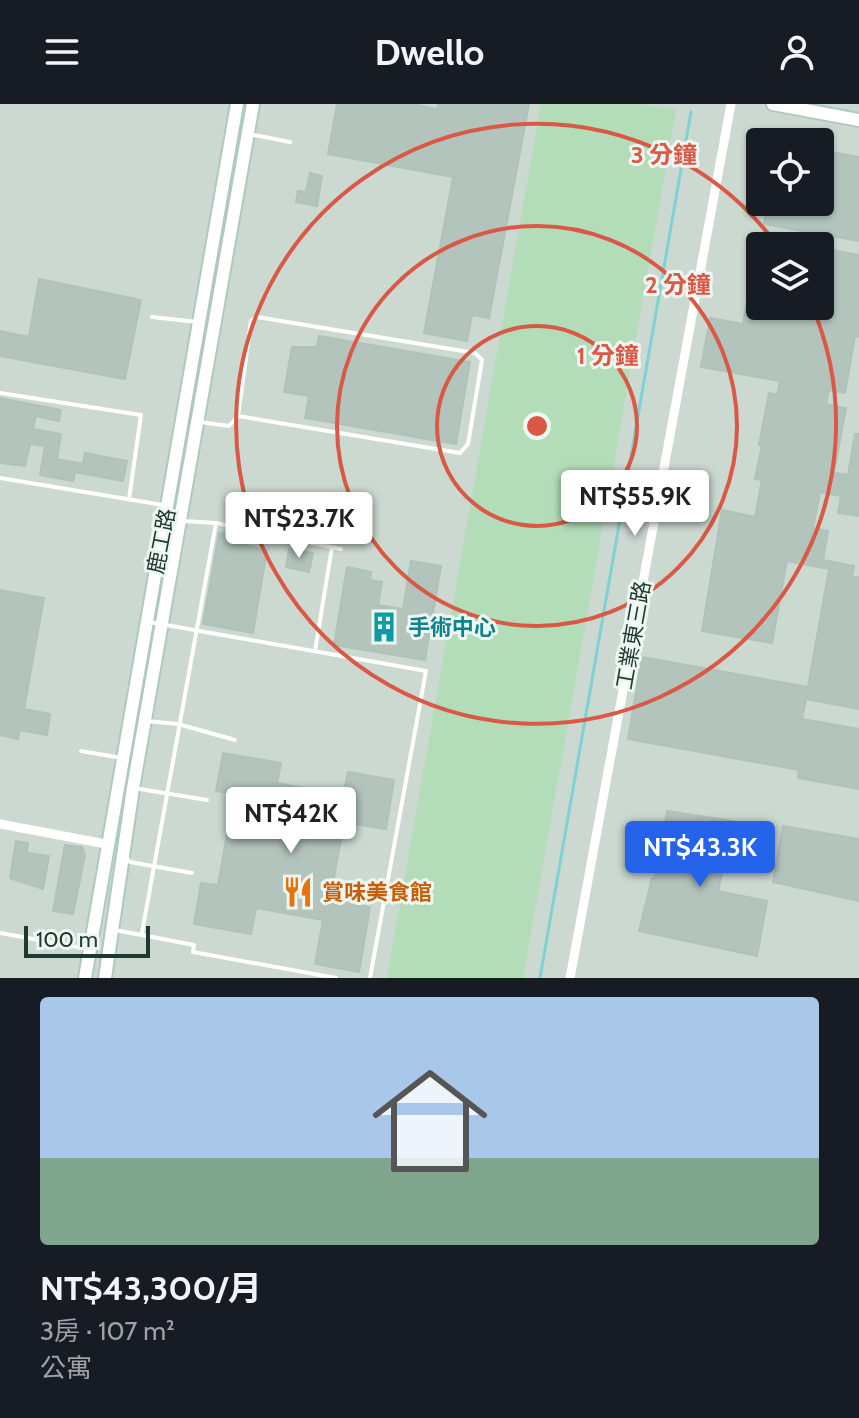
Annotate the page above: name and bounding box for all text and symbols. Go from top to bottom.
icon: menu [40,30,84,74]
text: Dwello [375,30,484,74]
icon: person [775,30,819,74]
map controls [746,128,834,320]
button: locate [746,128,834,216]
text: 3 分鐘 [631,140,697,169]
button: layers [746,232,834,320]
text: 2 分鐘 [645,270,711,299]
text: 1 分鐘 [577,341,639,370]
centre of rings [523,412,551,440]
pin: NT$55.9K [552,470,718,538]
text: NT$55.9K [579,480,691,512]
pin: NT$23.7K [216,492,382,560]
text: NT$23.7K [244,502,354,534]
street label: 鹿工路 [142,506,181,576]
street label: 工業東三路 [611,579,656,692]
building icon: 手術中心 [367,610,401,644]
place label: 手術中心 [408,614,496,641]
pin: NT$42K [226,787,356,855]
text: NT$42K [244,797,338,829]
pin: NT$43.3K [617,821,783,889]
text: NT$43.3K [643,831,757,863]
restaurant icon: 賞味美食館 [281,875,315,909]
place label: 賞味美食館 [322,879,432,906]
scale bar [24,922,150,958]
text: 100 m [36,926,98,953]
icon: home [358,1049,502,1193]
text: NT$43,300/月 [40,1267,262,1309]
text: 3房 · 107 m² [40,1315,175,1347]
text: 公寓 [40,1352,92,1384]

